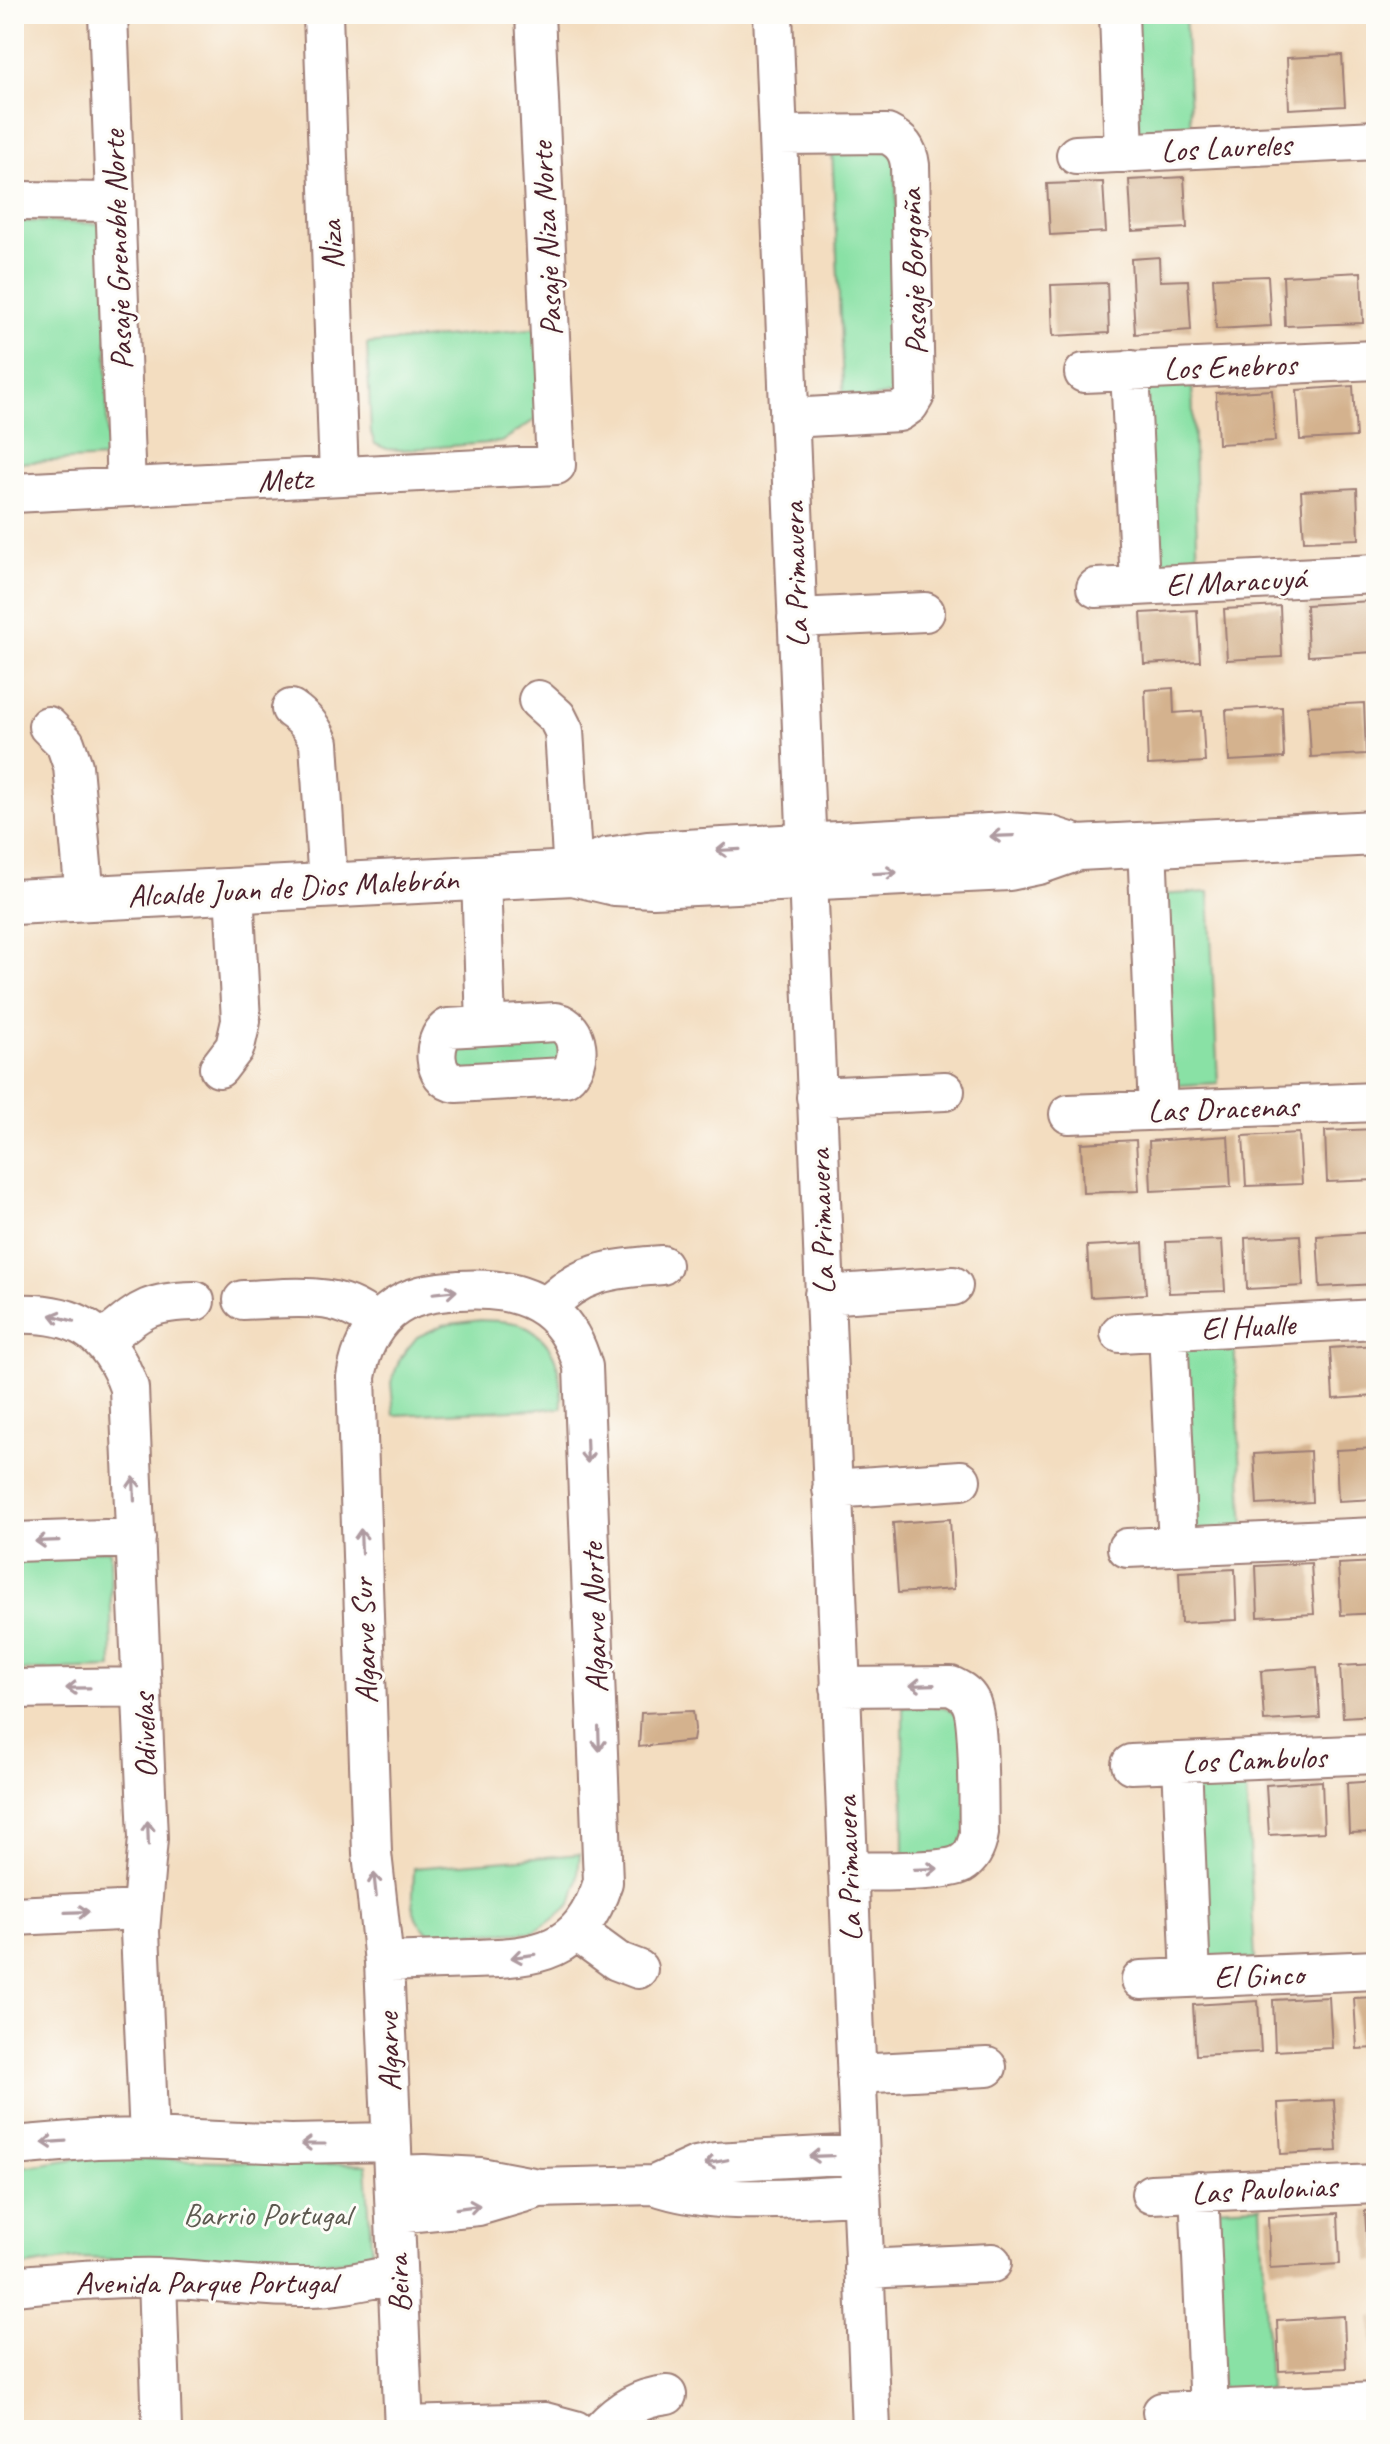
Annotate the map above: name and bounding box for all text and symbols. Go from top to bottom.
street label: Los Laureles [1160,123,1295,171]
street label: Pasaje Grenoble Norte [93,127,142,370]
street label: Pasaje Niza Norte [521,138,572,337]
street label: Pasaje Borgoña [890,186,937,356]
street label: Niza [310,218,353,270]
street label: Los Enebros [1163,344,1299,389]
street label: Metz [257,457,316,501]
street label: La Primavera [772,499,819,648]
street label: El Maracuyá [1165,557,1310,606]
one-way arrow [989,828,1016,843]
one-way arrow [715,842,742,857]
street label: Alcalde Juan de Dios Malebrán [127,858,461,917]
one-way arrow [871,866,898,881]
street label: Las Dracenas [1147,1085,1301,1132]
street label: La Primavera [798,1146,845,1295]
one-way arrow [431,1284,458,1299]
street label: El Hualle [1200,1303,1299,1349]
one-way arrow [49,1310,75,1325]
one-way arrow [580,1437,595,1464]
one-way arrow [126,1476,141,1503]
one-way arrow [353,1528,368,1555]
one-way arrow [34,1534,61,1549]
street label: Algarve Norte [571,1540,618,1694]
street label: Algarve Sur [342,1575,387,1705]
one-way arrow [909,1677,936,1692]
one-way arrow [65,1680,92,1696]
street label: Odivelas [122,1690,166,1779]
one-way arrow [591,1725,606,1752]
street label: Los Cambulos [1181,1736,1329,1783]
street label: La Primavera [825,1793,872,1942]
one-way arrow [140,1820,155,1847]
one-way arrow [912,1862,939,1877]
one-way arrow [367,1872,382,1899]
one-way arrow [63,1905,90,1920]
one-way arrow [511,1949,536,1964]
street label: El Ginco [1214,1953,1308,1998]
street label: Algarve [367,2009,410,2092]
one-way arrow [41,2135,68,2150]
one-way arrow [300,2136,327,2152]
one-way arrow [808,2148,835,2163]
one-way arrow [703,2156,729,2171]
street label: Las Paulonias [1190,2165,1341,2214]
park label: Barrio Portugal [183,2194,356,2235]
one-way arrow [454,2199,480,2214]
street label: Beira [376,2251,420,2314]
street label: Avenida Parque Portugal [76,2262,342,2303]

